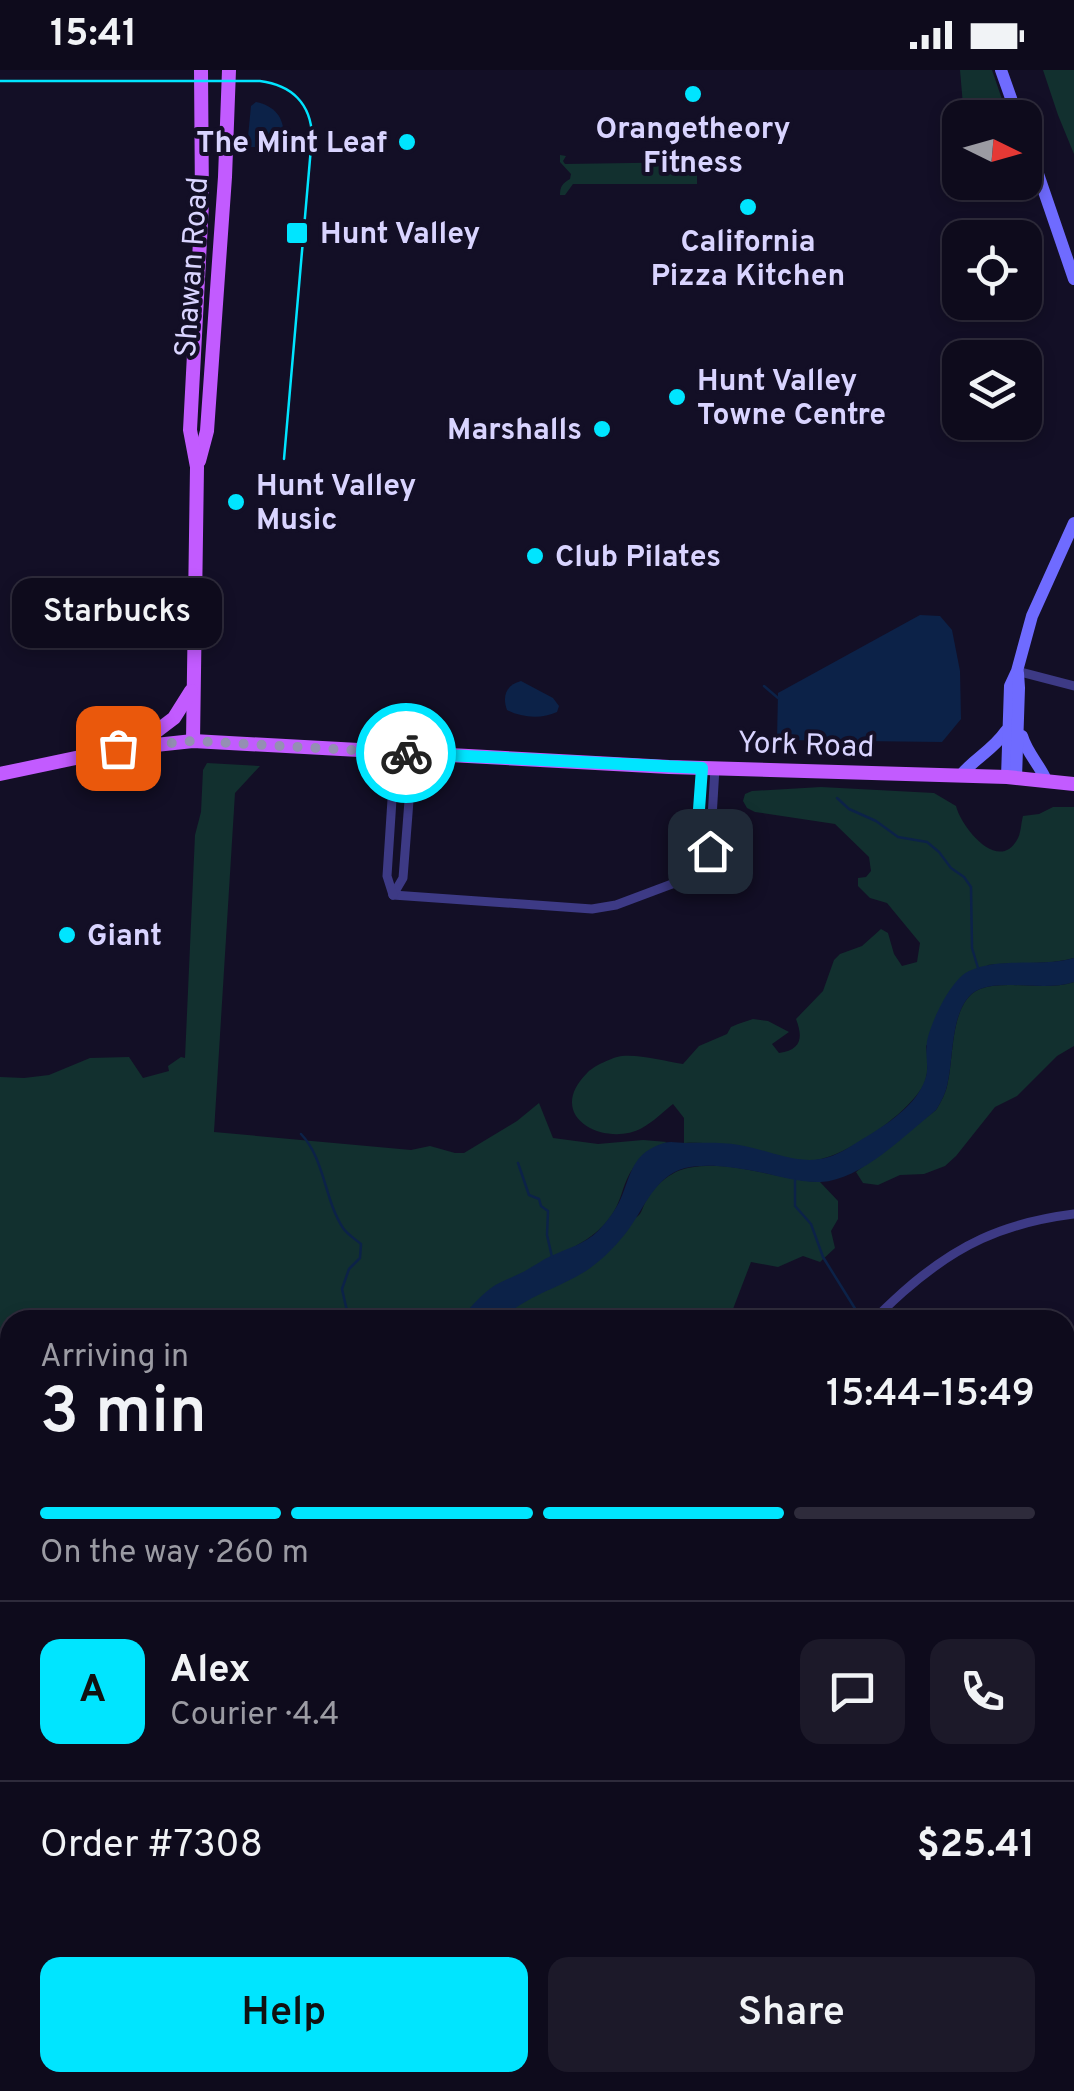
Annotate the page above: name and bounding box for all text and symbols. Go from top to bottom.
text: 15:41 [50,11,137,60]
marker: Orangetheory Fitness [682,83,704,105]
north arrow [942,100,1042,200]
map controls [942,100,1042,440]
place label: Orangetheory Fitness [595,112,791,183]
place label: The Mint Leaf [196,126,387,163]
marker: The Mint Leaf [396,131,418,153]
street label: Shawan Road [169,176,218,359]
marker: California Pizza Kitchen [737,196,759,218]
place label: Hunt Valley [320,217,480,254]
marker: Hunt Valley [284,220,310,246]
button: locate [942,220,1042,320]
place label: California Pizza Kitchen [651,225,845,296]
button: layers [942,340,1042,440]
place label: Hunt Valley Towne Centre [697,364,886,435]
marker: Hunt Valley Towne Centre [666,386,688,408]
place label: Marshalls [447,413,582,450]
marker: Marshalls [591,418,613,440]
place label: Hunt Valley Music [256,469,416,540]
marker: Hunt Valley Music [225,491,247,513]
place label: Club Pilates [555,540,721,577]
marker: Club Pilates [524,545,546,567]
callout: Starbucks [13,578,223,648]
text: Starbucks [43,593,191,633]
courier [356,703,456,803]
pin [76,706,161,791]
icon: bag [91,721,146,776]
icon: bike [379,726,434,781]
street label: York Road [737,726,875,767]
pin [668,809,753,894]
icon: home [683,824,738,879]
place label: Giant [87,919,162,956]
marker: Giant [56,924,78,946]
text: Arriving in [40,1338,189,1378]
text: 15:44–15:49 [826,1371,1035,1420]
text: 3 min [40,1374,207,1456]
text: On the way · 260 m [40,1534,309,1574]
button: chat [800,1639,905,1744]
button: phone [930,1639,1035,1744]
text: Alex [170,1647,250,1696]
text: A [79,1667,106,1716]
text: Courier · 4.4 [170,1696,339,1736]
text: Order #7308 [40,1822,263,1871]
text: $25.41 [917,1822,1035,1871]
button: Help [40,1957,528,2072]
button: Share [548,1957,1035,2072]

